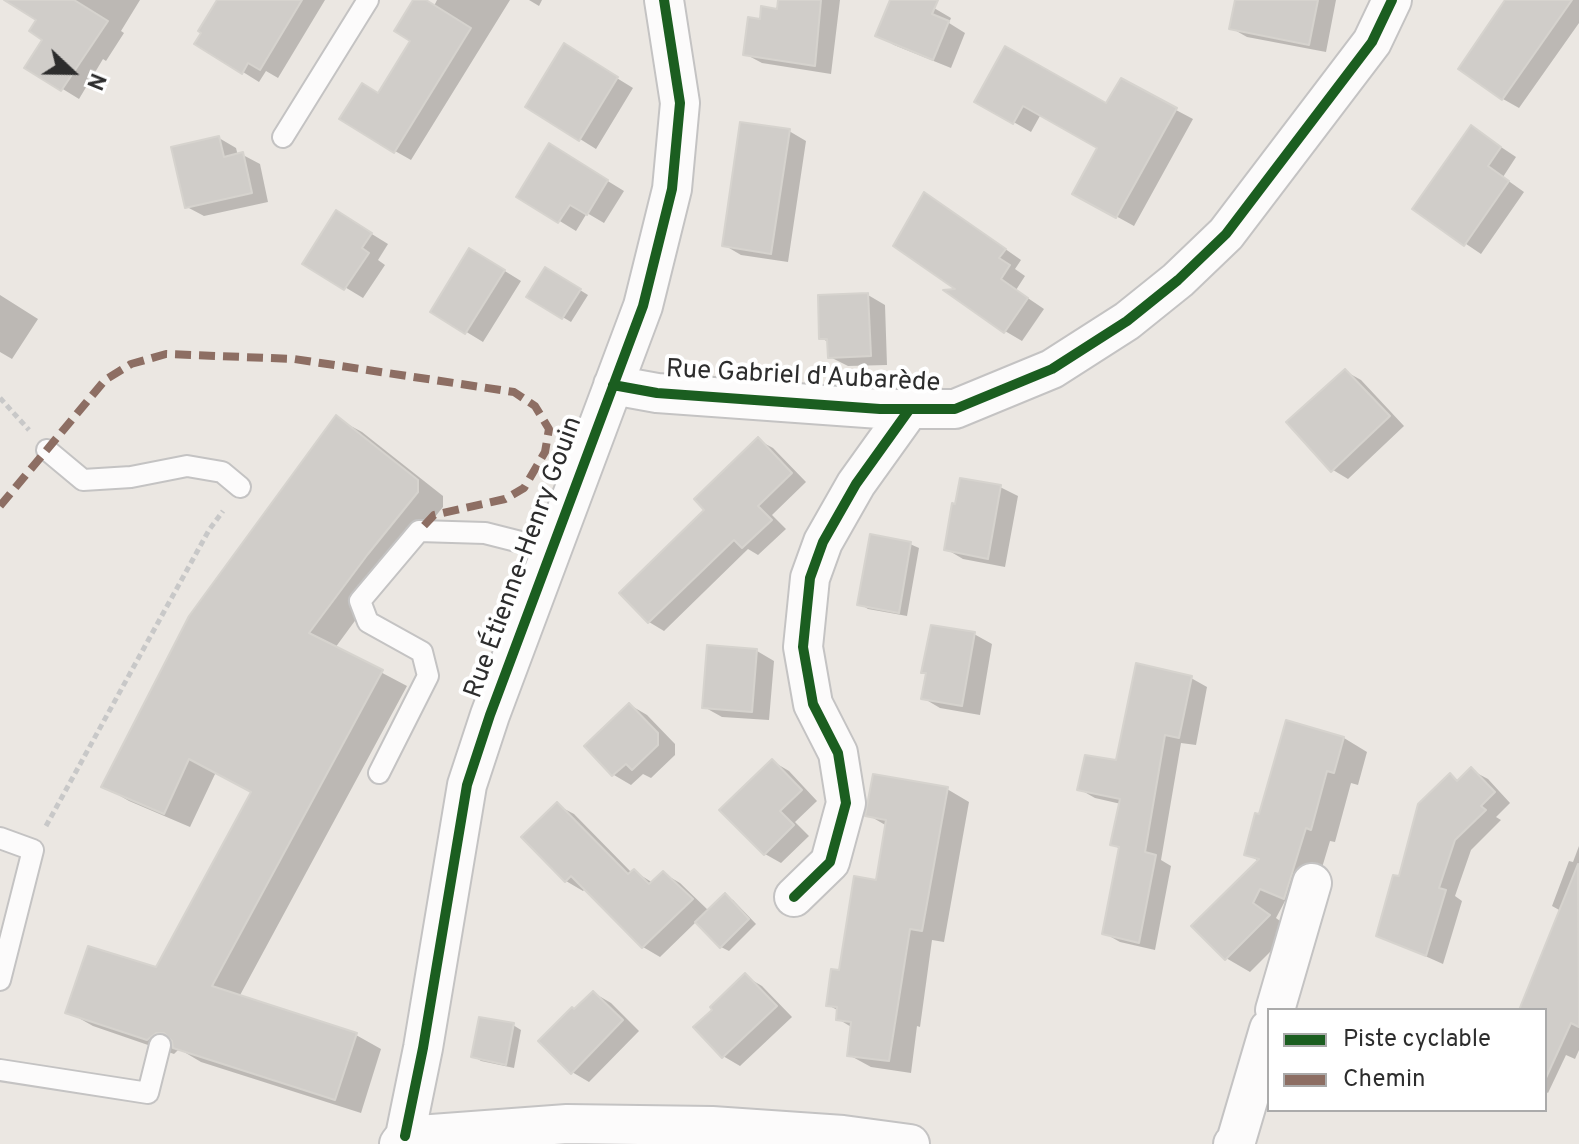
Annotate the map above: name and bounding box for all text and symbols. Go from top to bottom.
north arrow [32,32,112,112]
text: N [79,69,110,94]
street label: Rue Gabriel d'Aubarède [665,355,941,401]
street label: Rue Étienne-Henry Gouin [459,413,591,703]
legend [1267,1008,1547,1112]
text: Piste cyclable [1343,1025,1491,1055]
text: Chemin [1343,1065,1426,1095]

